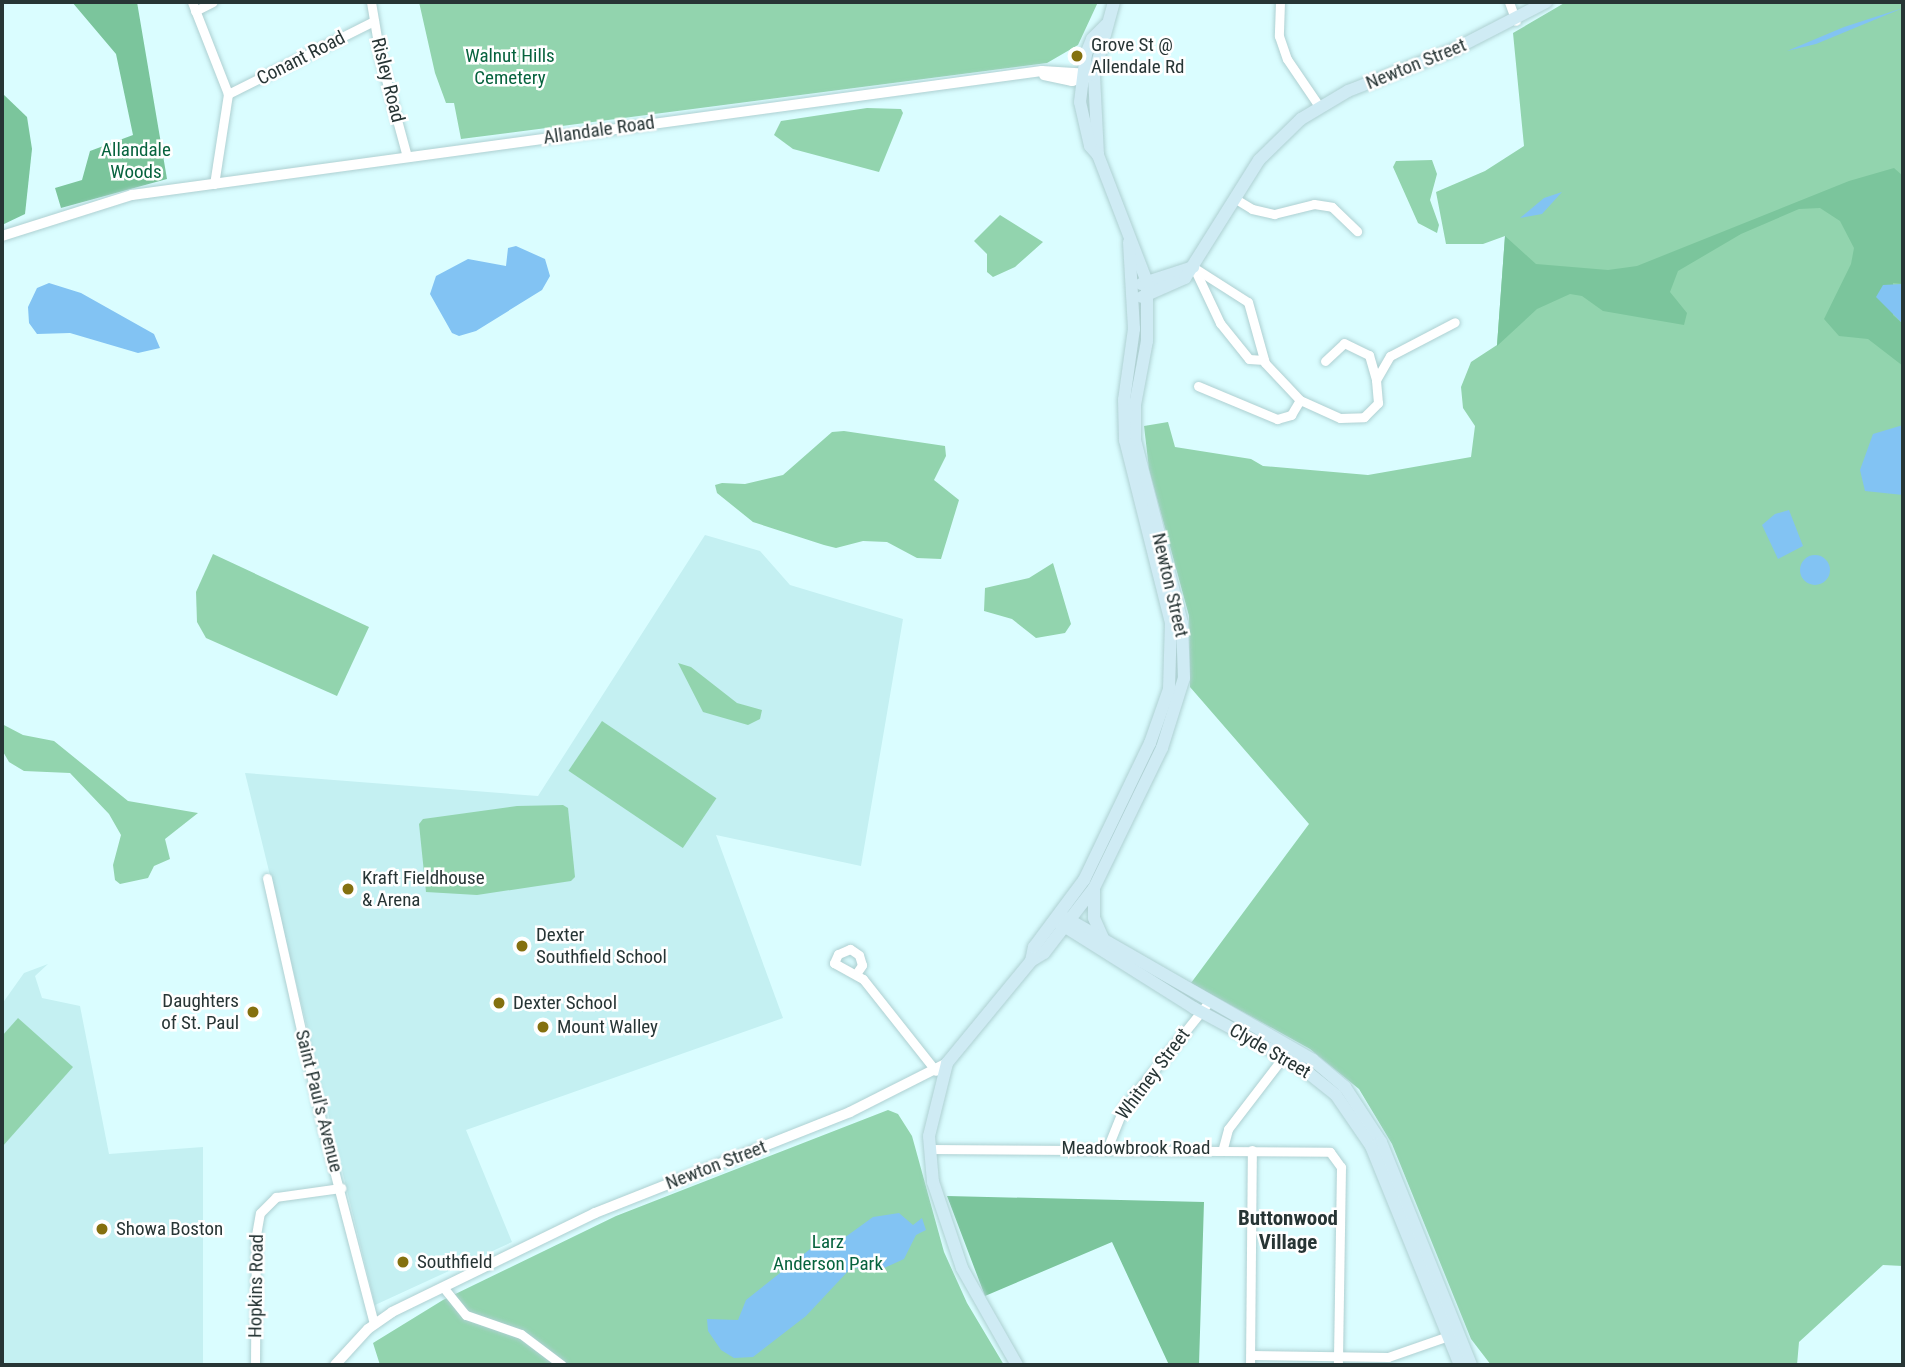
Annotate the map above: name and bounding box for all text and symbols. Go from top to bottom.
street label: Conant Road [253,26,349,90]
place label: Grove St @ Allendale Rd [1091,34,1184,78]
street label: Newton Street [1363,34,1469,94]
street label: Risley Road [366,35,410,125]
park label: Walnut Hills Cemetery [465,45,555,89]
marker: Grove St @ Allendale Rd [1069,48,1085,64]
street label: Allandale Road [542,111,656,149]
park label: Allandale Woods [101,139,171,183]
street label: Newton Street [1147,531,1193,639]
place label: Kraft Fieldhouse & Arena [362,867,485,911]
marker: Kraft Fieldhouse & Arena [340,881,356,897]
place label: Dexter Southfield School [536,924,667,968]
marker: Dexter Southfield School [514,938,530,954]
place label: Daughters of St. Paul [161,990,239,1034]
place label: Dexter School [513,992,617,1014]
marker: Dexter School [491,995,507,1011]
marker: Daughters of St. Paul [245,1004,261,1020]
place label: Mount Walley [557,1016,658,1038]
marker: Mount Walley [535,1019,551,1035]
street label: Clyde Street [1225,1019,1315,1083]
street label: Whitney Street [1111,1024,1195,1124]
street label: Saint Paul's Avenue [290,1027,348,1175]
street label: Newton Street [662,1135,770,1195]
street label: Meadowbrook Road [1062,1137,1210,1159]
district label: Buttonwood Village [1238,1205,1338,1255]
place label: Showa Boston [116,1218,223,1240]
marker: Showa Boston [94,1221,110,1237]
park label: Larz Anderson Park [773,1231,883,1275]
street label: Hopkins Road [244,1234,268,1338]
place label: Southfield [417,1251,492,1273]
marker: Southfield [395,1254,411,1270]

